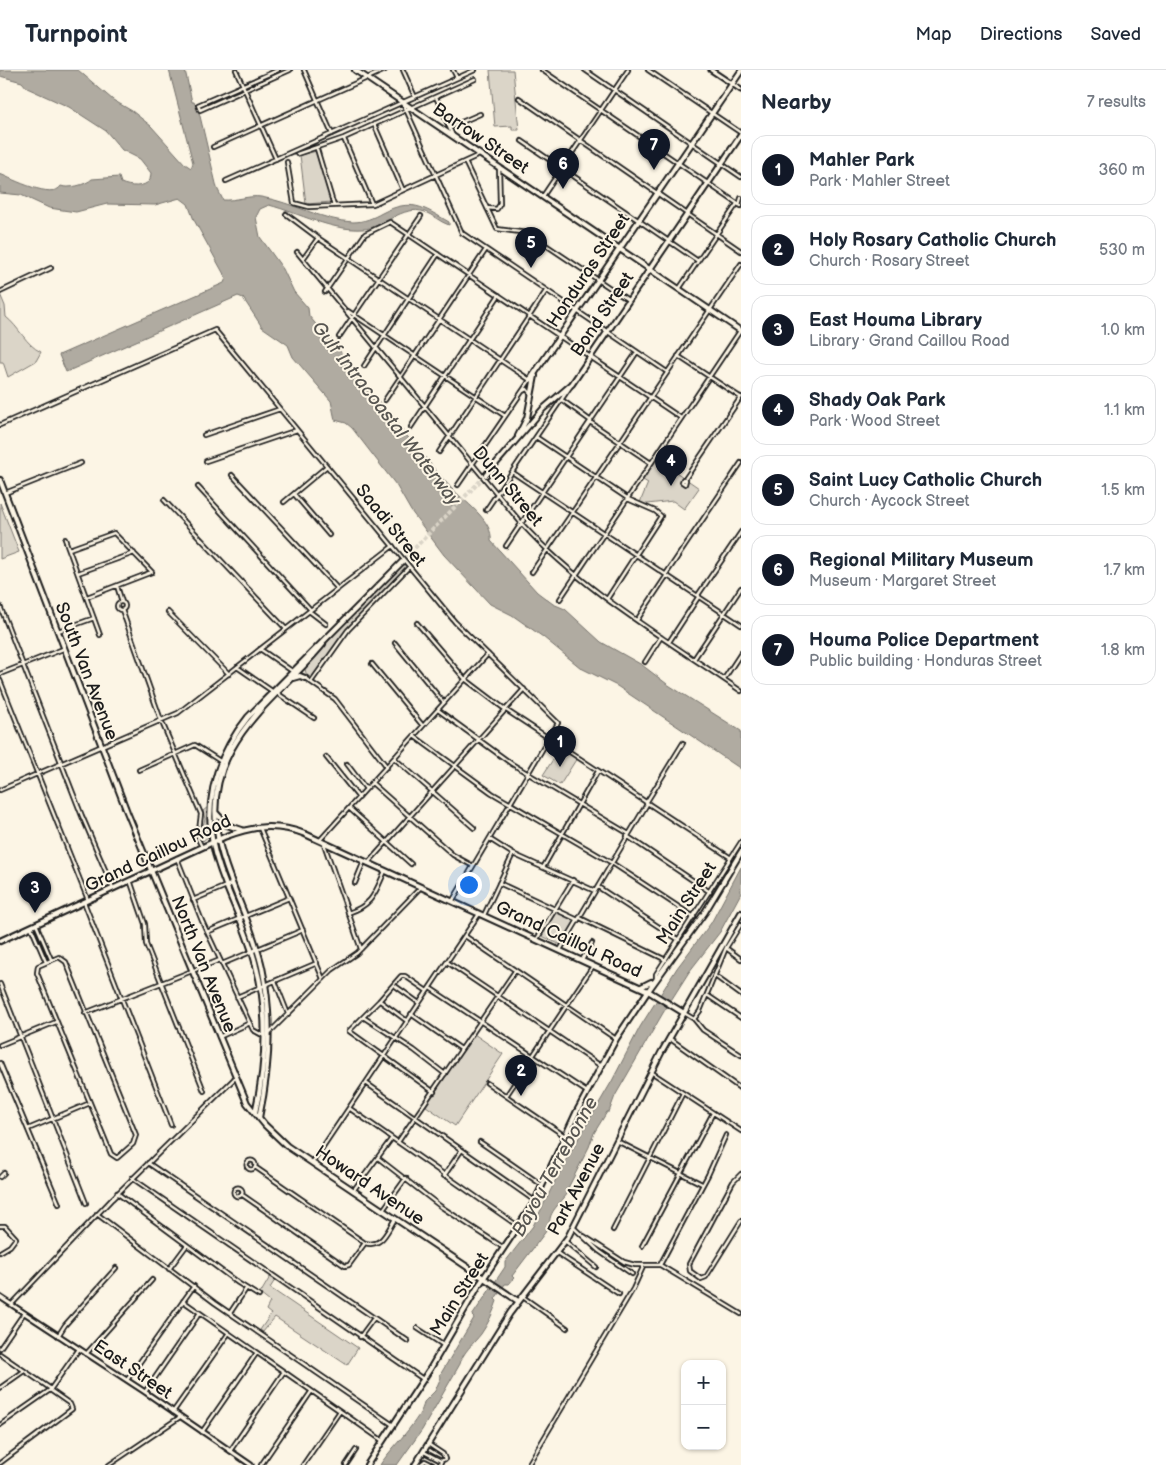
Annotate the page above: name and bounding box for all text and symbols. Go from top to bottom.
text: Turnpoint [25,20,128,49]
text: Map [916,24,952,45]
text: Directions [980,24,1062,45]
text: Saved [1090,24,1141,45]
text: Nearby [761,90,831,115]
text: 7 results [1087,93,1146,112]
street label: Barrow Street [429,99,533,178]
pin: 7 [638,129,670,170]
pin: 6 [547,148,579,189]
text: Mahler Park [809,149,915,172]
text: 1 [775,161,781,180]
text: 360 m [1098,161,1145,180]
text: Park · Mahler Street [809,172,950,191]
street label: Honduras Street [543,209,635,331]
pin: 5 [515,227,547,268]
text: Holy Rosary Catholic Church [809,229,1056,252]
text: 2 [773,241,783,260]
text: 530 m [1099,241,1145,260]
text: Church · Rosary Street [809,252,969,271]
street label: Bond Street [567,268,638,360]
text: East Houma Library [809,309,982,332]
water label: Gulf Intracoastal Waterway [306,317,466,511]
text: 3 [773,321,783,340]
text: 1.0 km [1101,321,1145,340]
text: Library · Grand Caillou Road [809,332,1010,351]
text: Shady Oak Park [809,389,946,412]
text: 4 [773,401,783,420]
text: 1.1 km [1104,401,1145,420]
text: Park · Wood Street [809,412,940,431]
street label: Dunn Street [468,442,547,531]
pin: 4 [655,445,687,486]
text: Saint Lucy Catholic Church [809,469,1042,492]
street label: Saadi Street [351,480,430,571]
text: 5 [773,481,783,500]
text: 1.5 km [1101,481,1145,500]
text: Church · Aycock Street [809,492,970,511]
text: Regional Military Museum [809,549,1033,572]
text: 6 [773,561,783,580]
text: 1.7 km [1103,561,1145,580]
text: Museum · Margaret Street [809,572,996,591]
street label: South Van Avenue [51,599,123,743]
text: Houma Police Department [809,629,1039,652]
text: 7 [774,641,782,660]
text: 1.8 km [1101,641,1145,660]
text: Public building · Honduras Street [809,652,1042,671]
pin: 1 [544,726,576,767]
street label: Grand Caillou Road [82,810,235,897]
street label: Main Street [652,858,721,948]
pin: 3 [19,872,51,913]
your location [456,872,482,898]
street label: North Van Avenue [167,893,241,1036]
street label: Grand Caillou Road [492,896,645,983]
pin: 2 [505,1055,537,1096]
water label: Bayou Terrebonne [507,1093,603,1241]
street label: Park Avenue [543,1139,610,1239]
street label: Howard Avenue [311,1141,429,1230]
street label: Main Street [426,1248,493,1340]
street label: East Street [89,1335,176,1404]
map controls [681,1360,726,1450]
button: + [681,1360,726,1405]
button: − [681,1405,726,1450]

